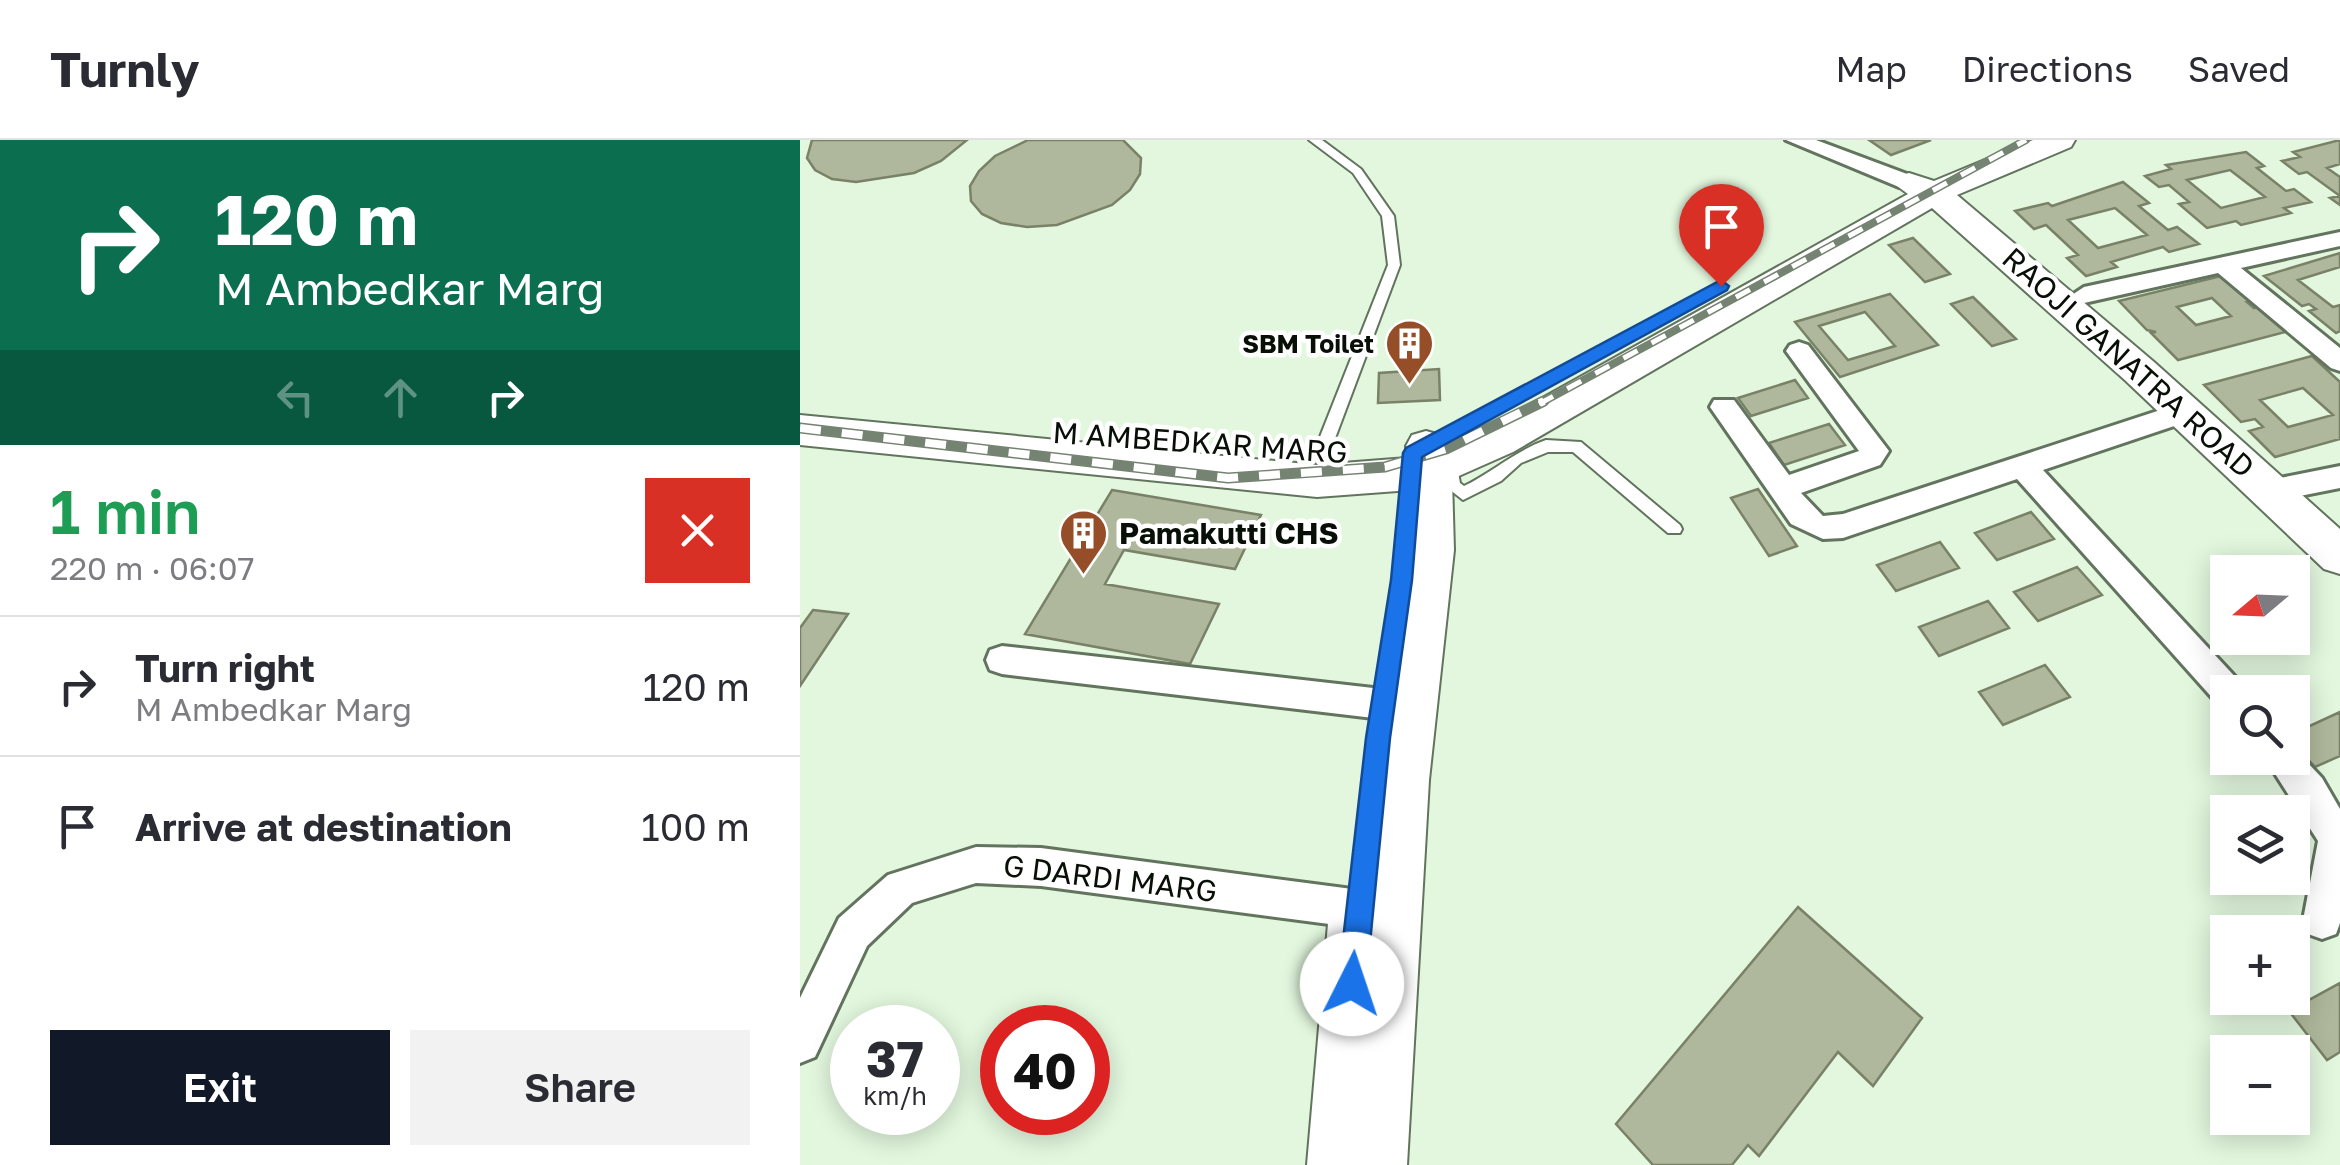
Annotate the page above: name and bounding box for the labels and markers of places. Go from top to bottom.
pin [1679,184,1764,287]
building icon: SBM Toilet [1383,318,1435,386]
place label: SBM Toilet [1242,328,1374,359]
building icon: Pamakutti CHS [1058,508,1110,576]
place label: Pamakutti CHS [1119,515,1339,551]

